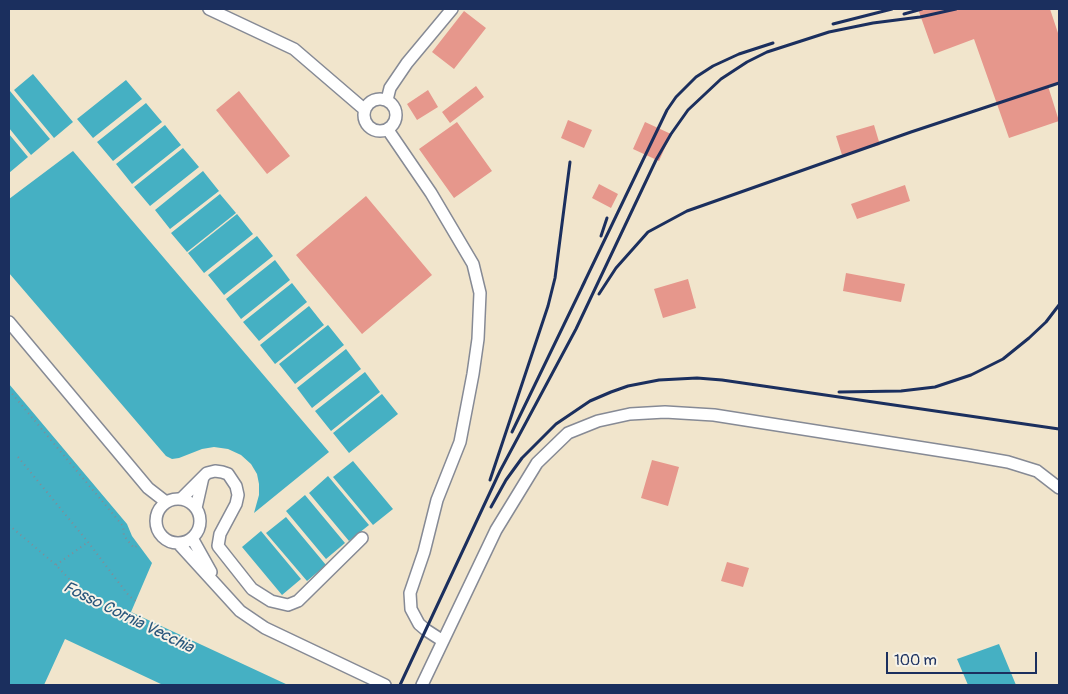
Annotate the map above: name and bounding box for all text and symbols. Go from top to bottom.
water label: Fosso Cornia Vecchia [60,578,196,658]
scale bar [888,642,1039,674]
text: 100 m [894,651,937,670]

